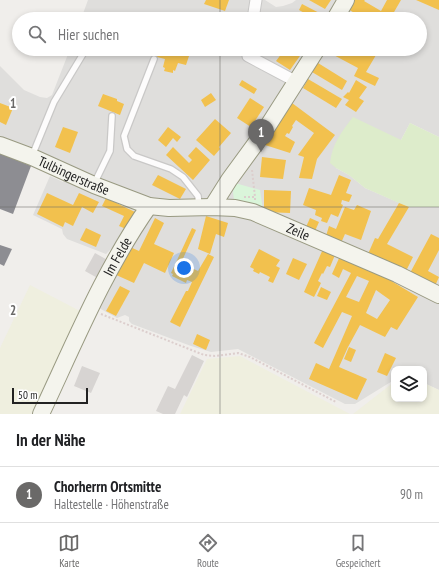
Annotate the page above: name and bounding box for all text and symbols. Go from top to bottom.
search box [12,12,427,56]
icon: search [26,23,48,45]
text: Hier suchen [58,25,119,44]
text: 1 [10,95,16,112]
pin: 1 [248,119,274,152]
street label: Tulbingerstraße [35,152,112,199]
street label: Zeile [284,219,313,245]
street label: Im Felde [99,234,136,279]
your location [174,258,194,278]
text: 2 [10,302,16,319]
map controls [391,366,427,402]
button: layers [391,366,427,402]
scale bar [12,386,88,405]
text: 50 m [18,388,37,402]
text: In der Nähe [16,429,86,451]
text: Chorherrn Ortsmitte [54,477,161,496]
text: 1 [26,486,32,503]
text: 90 m [400,486,423,503]
text: Haltestelle · Höhenstraße [54,496,169,513]
tab: Karte [58,532,80,570]
tab: Route [197,532,219,570]
tab: Gespeichert [336,532,381,570]

